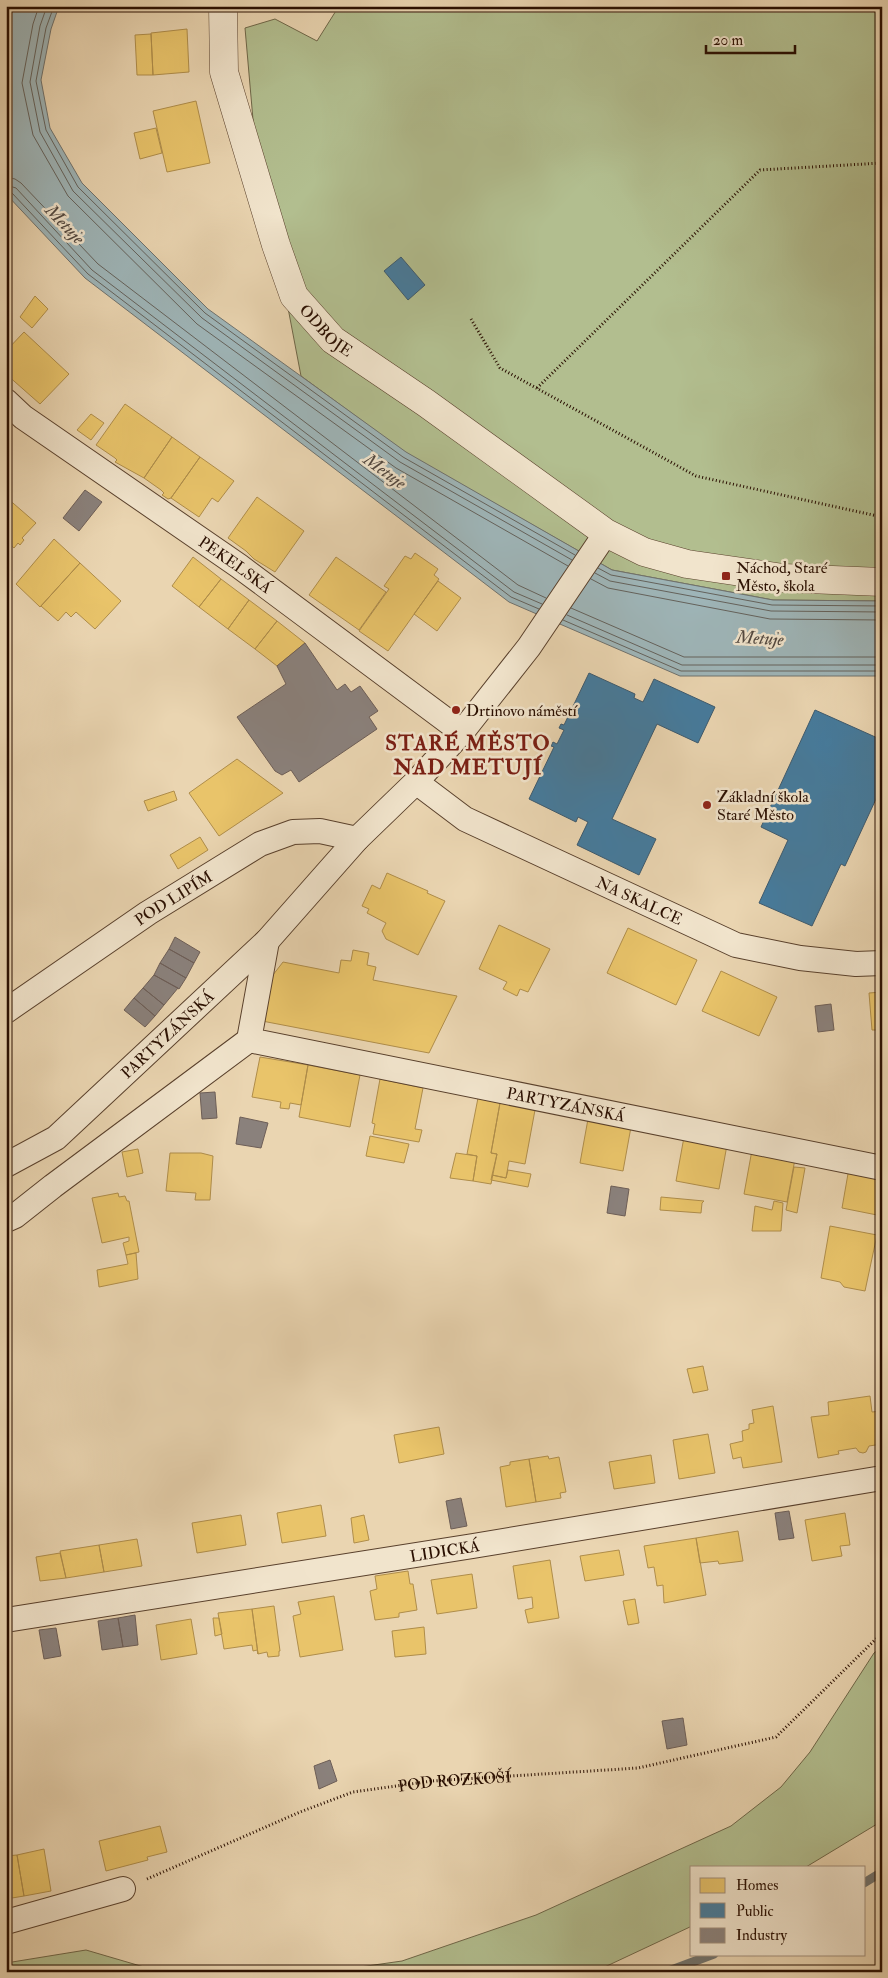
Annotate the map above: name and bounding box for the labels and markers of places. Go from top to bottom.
place label: Náchod, Staré Město, škola [736,558,828,596]
marker: Náchod, Staré Město, škola [720,570,732,582]
place label: Drtinovo náměstí [466,701,579,721]
marker: Drtinovo náměstí [450,704,462,716]
place label: Základní škola Staré Město [717,787,809,825]
marker: Základní škola Staré Město [701,799,713,811]

